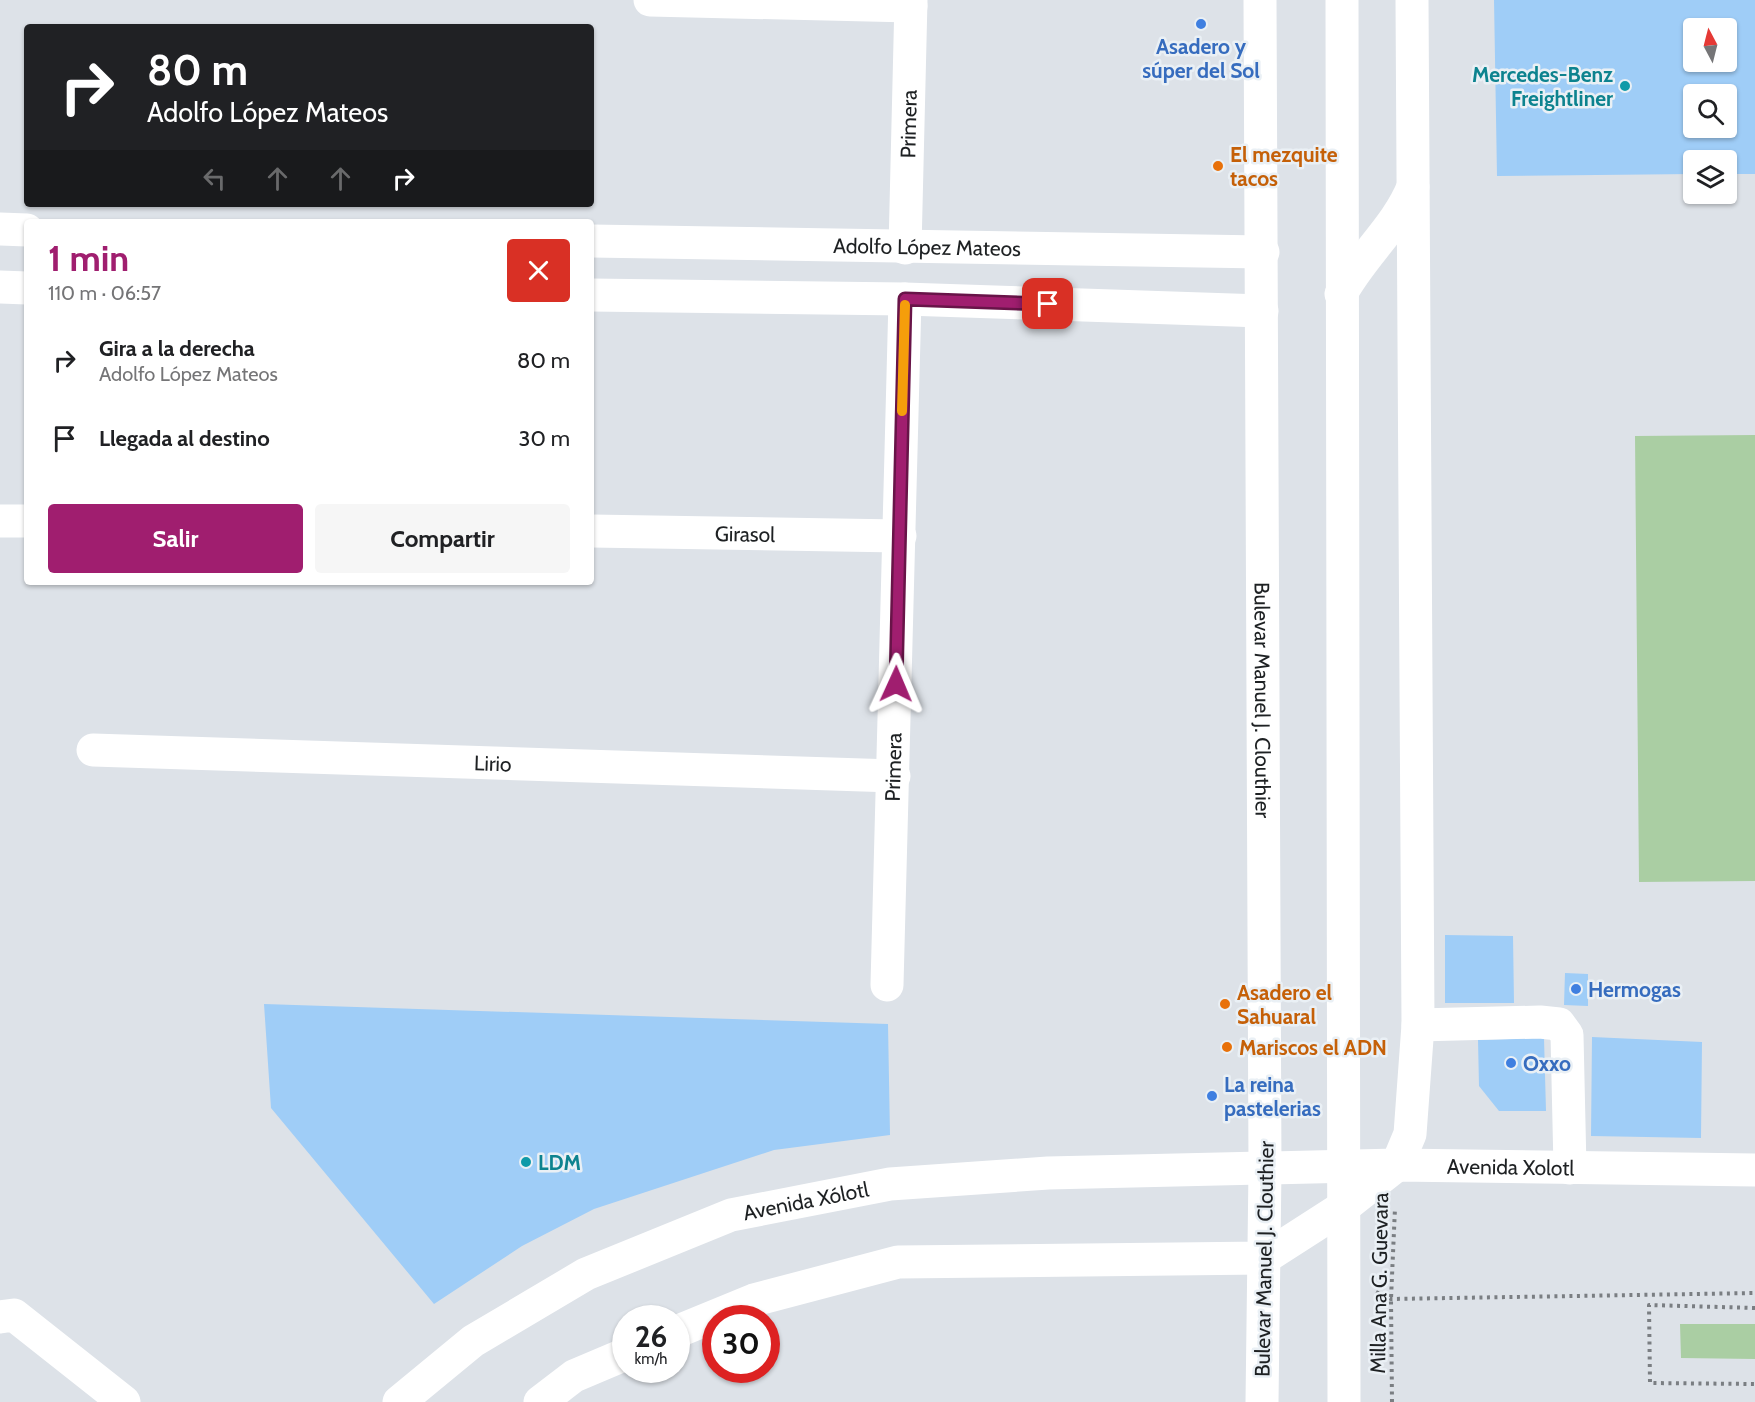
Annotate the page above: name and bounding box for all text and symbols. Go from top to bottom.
marker: Asadero y súper del Sol [1194,17,1208,31]
north arrow [1683,18,1737,72]
map controls [1683,18,1737,204]
place label: Asadero y súper del Sol [1142,34,1260,83]
text: 80 m [147,44,248,96]
icon: right [48,48,126,126]
place label: Mercedes-Benz Freightliner [1472,62,1613,111]
marker: Mercedes-Benz Freightliner [1618,79,1632,93]
button: search [1683,84,1737,138]
street label: Primera [895,89,921,159]
text: Adolfo López Mateos [147,96,388,129]
place label: El mezquite tacos [1230,142,1338,191]
button: layers [1683,150,1737,204]
marker: El mezquite tacos [1211,159,1225,173]
icon: left [198,162,231,195]
icon: ahead [261,162,294,195]
icon: ahead [324,162,357,195]
icon: right [387,162,420,195]
street label: Adolfo López Mateos [833,232,1021,261]
text: 1 min [48,236,129,280]
button: close [507,239,570,302]
pin [1022,278,1073,329]
text: 110 m · 06:57 [48,281,161,305]
icon: arrive [1031,287,1064,320]
text: Gira a la derecha [99,335,255,362]
icon: right [48,344,81,377]
text: 80 m [517,347,570,374]
text: Adolfo López Mateos [99,362,278,386]
icon: arrive [48,422,81,455]
text: Llegada al destino [99,425,270,452]
text: 30 m [518,425,570,452]
button: Salir [48,504,303,573]
button: Compartir [315,504,570,573]
street label: Girasol [715,521,775,546]
street label: Bulevar Manuel J. Clouthier [1250,582,1276,818]
position arrow [864,652,928,716]
street label: Primera [879,732,906,802]
street label: Lirio [474,750,512,776]
place label: Hermogas [1588,977,1681,1002]
place label: Asadero el Sahuaral [1237,980,1333,1029]
marker: Hermogas [1569,982,1583,996]
marker: Asadero el Sahuaral [1218,997,1232,1011]
place label: Mariscos el ADN [1239,1035,1387,1060]
marker: Mariscos el ADN [1220,1040,1234,1054]
place label: Oxxo [1523,1051,1571,1076]
marker: Oxxo [1504,1056,1518,1070]
place label: La reina pastelerias [1224,1072,1321,1121]
marker: La reina pastelerias [1205,1089,1219,1103]
street label: Bulevar Manuel J. Clouthier [1249,1141,1279,1377]
place label: LDM [538,1150,581,1175]
street label: Avenida Xolotl [1447,1153,1575,1180]
marker: LDM [519,1155,533,1169]
street label: Avenida Xólotl [741,1176,871,1225]
street label: Milla Ana G. Guevara [1365,1192,1393,1374]
speed limit sign: 30 [702,1305,780,1383]
text: 26 [635,1318,667,1355]
text: km/h [635,1350,667,1368]

